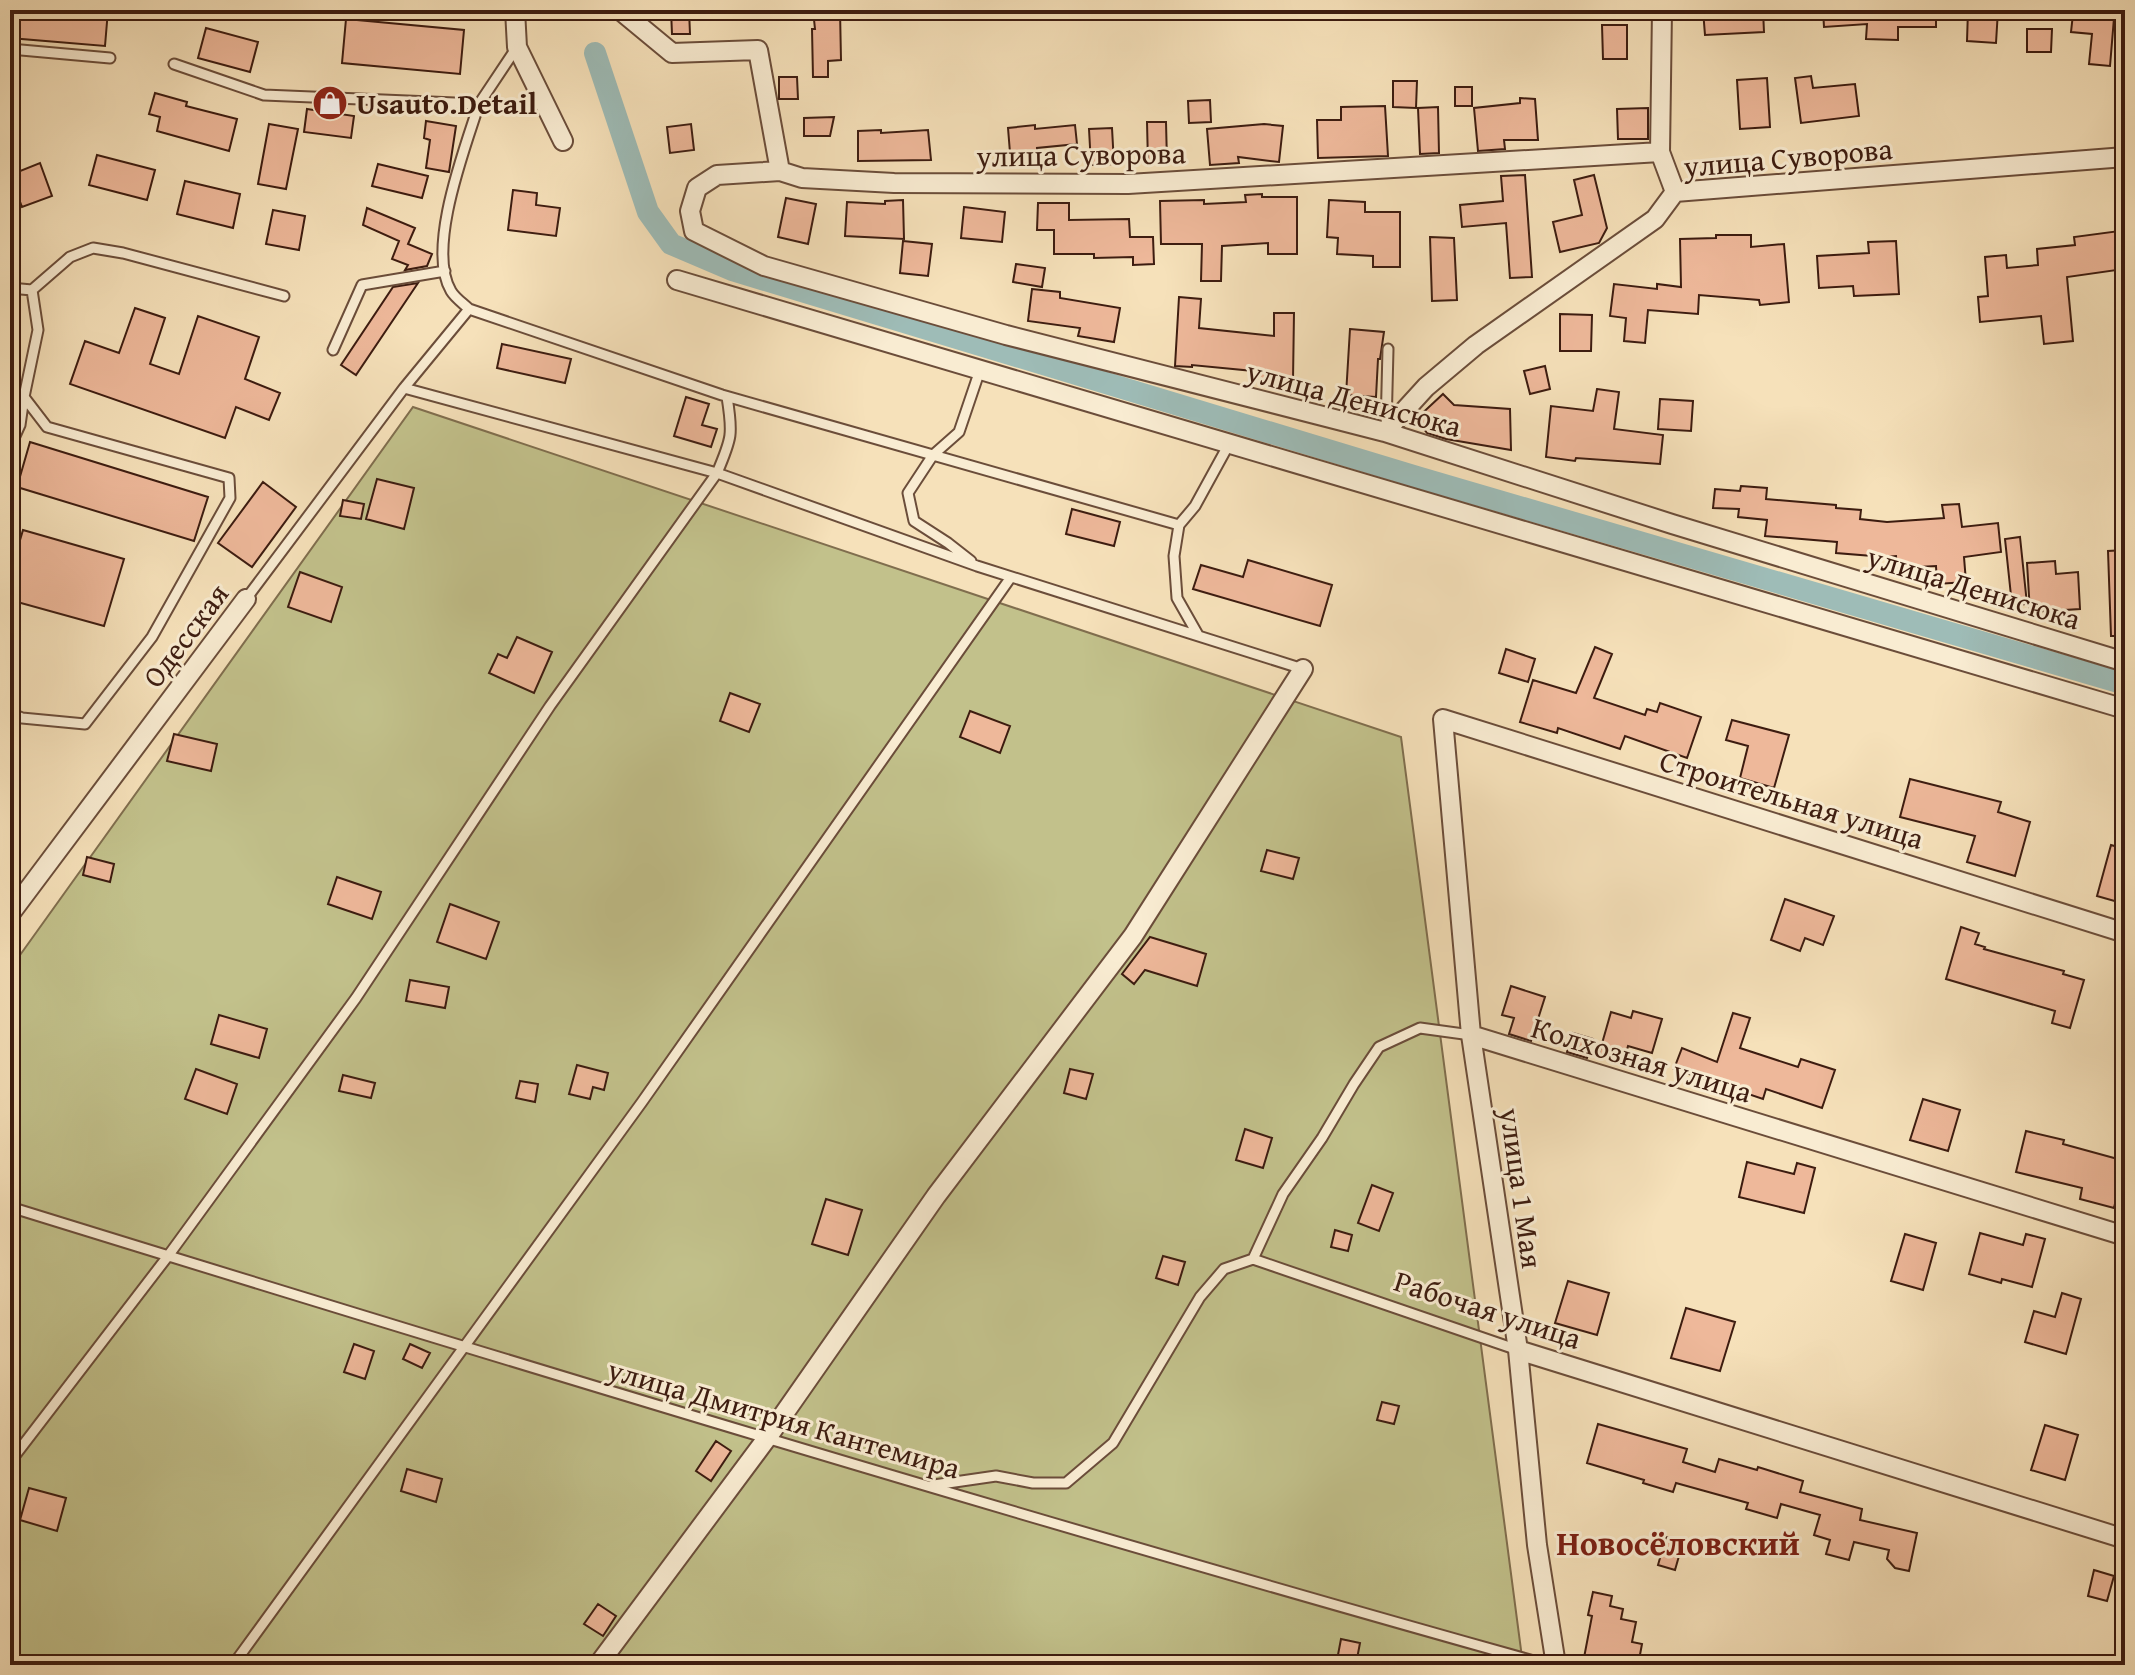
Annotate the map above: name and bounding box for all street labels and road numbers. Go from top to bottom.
street label: улица Суворова [1681,126,1895,188]
street label: улица Суворова [975,130,1187,178]
street label: улица Денисюка [1241,348,1467,448]
street label: улица Денисюка [1861,533,2087,641]
street label: Одесская [131,574,239,696]
street label: Строительная улица [1655,738,1930,860]
street label: Колхозная улица [1526,1005,1758,1114]
street label: улица 1 Мая [1489,1104,1555,1271]
street label: Рабочая улица [1389,1258,1588,1360]
street label: улица Дмитрия Кантемира [602,1346,966,1490]

